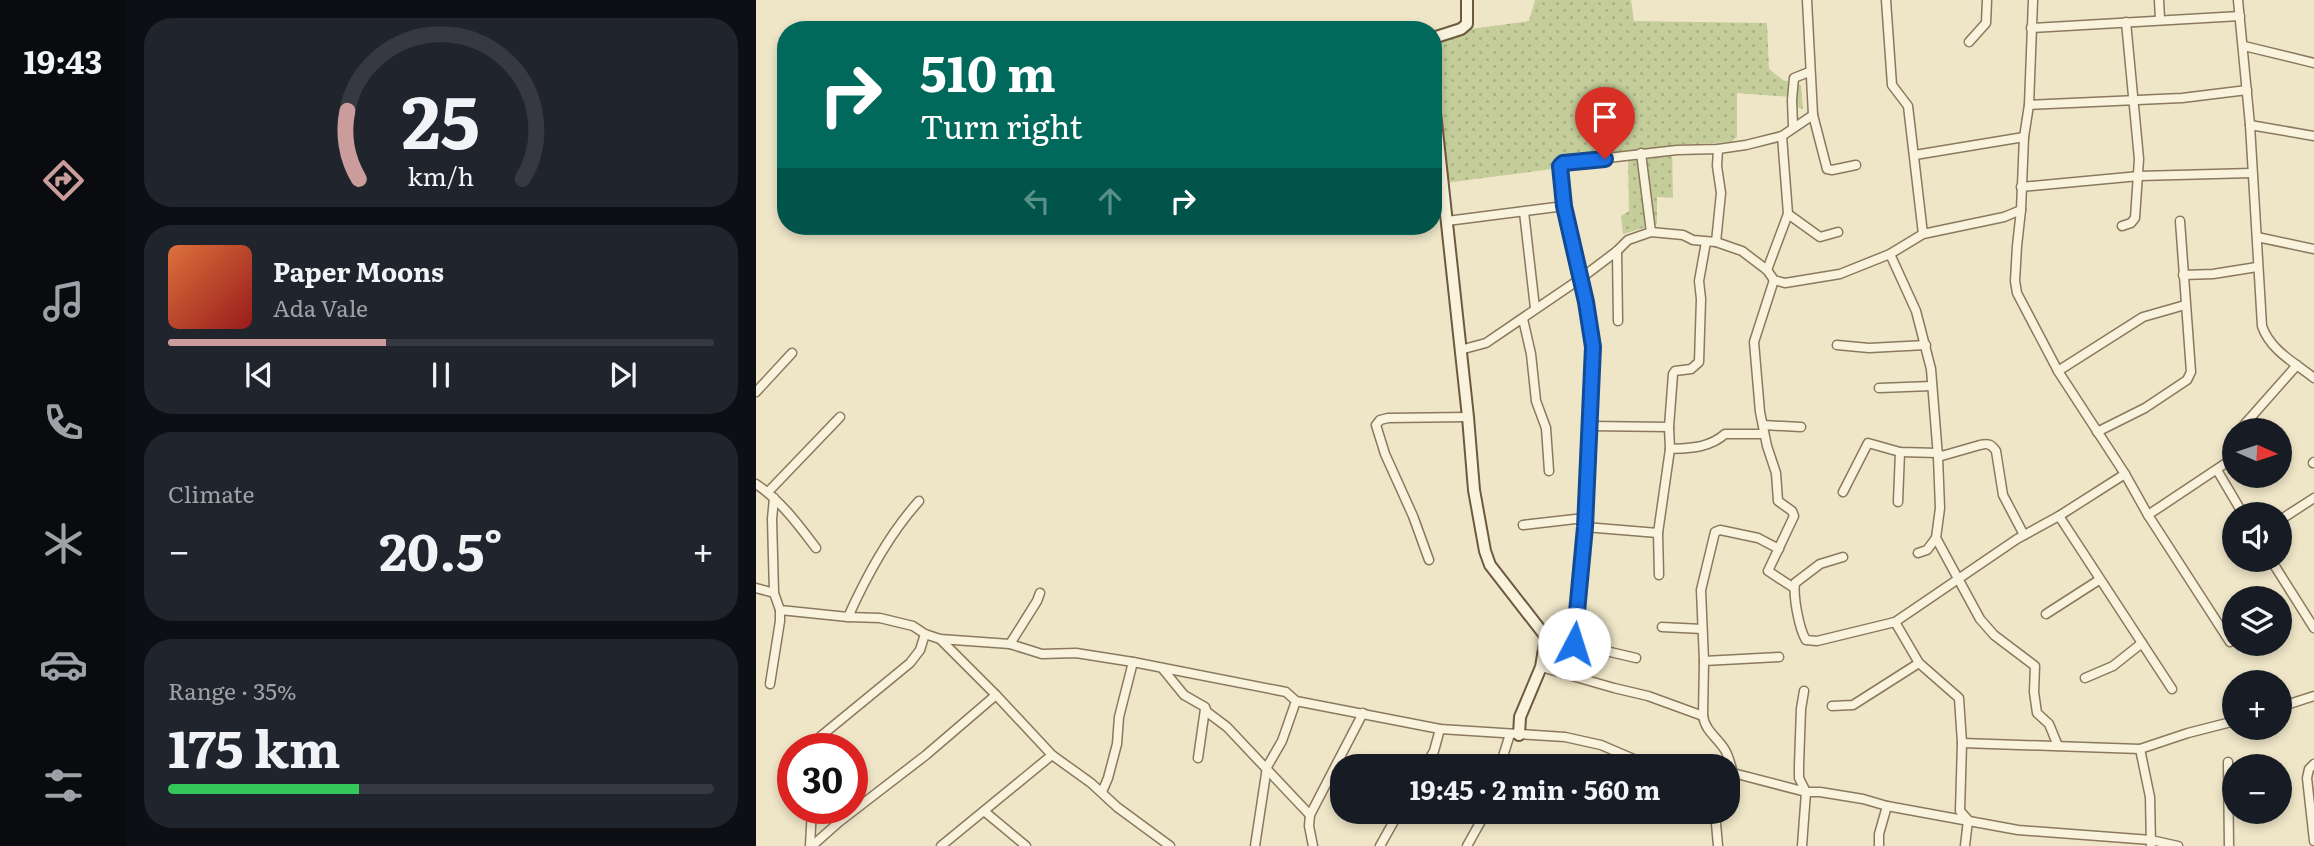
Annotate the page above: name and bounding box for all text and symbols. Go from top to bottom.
text: 510 m [920,34,1056,107]
text: 19:43 [24,36,102,84]
icon: right [805,49,896,140]
text: 25 [402,63,480,171]
pin [1575,87,1635,159]
icon: arrive [1586,98,1624,136]
text: Turn right [920,101,1082,149]
icon: directions [39,156,88,205]
text: km/h [408,156,474,193]
icon: left [1018,182,1056,220]
icon: ahead [1091,182,1129,220]
icon: right [1164,182,1202,220]
text: Paper Moons [273,251,444,290]
icon: music [39,277,88,326]
text: Ada Vale [273,290,368,324]
icon: previous [240,356,278,394]
icon: pause [422,356,460,394]
icon: next [604,356,642,394]
icon: phone [39,398,88,447]
north arrow [2222,418,2292,488]
map controls [2222,418,2292,824]
text: Climate [168,476,254,510]
button: sound [2222,502,2292,572]
text: 20.5° [379,510,503,587]
icon: climate [39,519,88,568]
text: − [168,520,190,577]
text: + [692,520,714,577]
button: layers [2222,586,2292,656]
position arrow [1537,607,1611,681]
icon: car [39,640,88,689]
button: + [2222,670,2292,740]
text: Range · 35% [168,673,297,707]
text: 175 km [168,707,341,784]
speed limit sign: 30 [777,733,868,824]
button: − [2222,754,2292,824]
icon: filters [39,761,88,810]
text: 19:45 · 2 min · 560 m [1410,769,1660,808]

